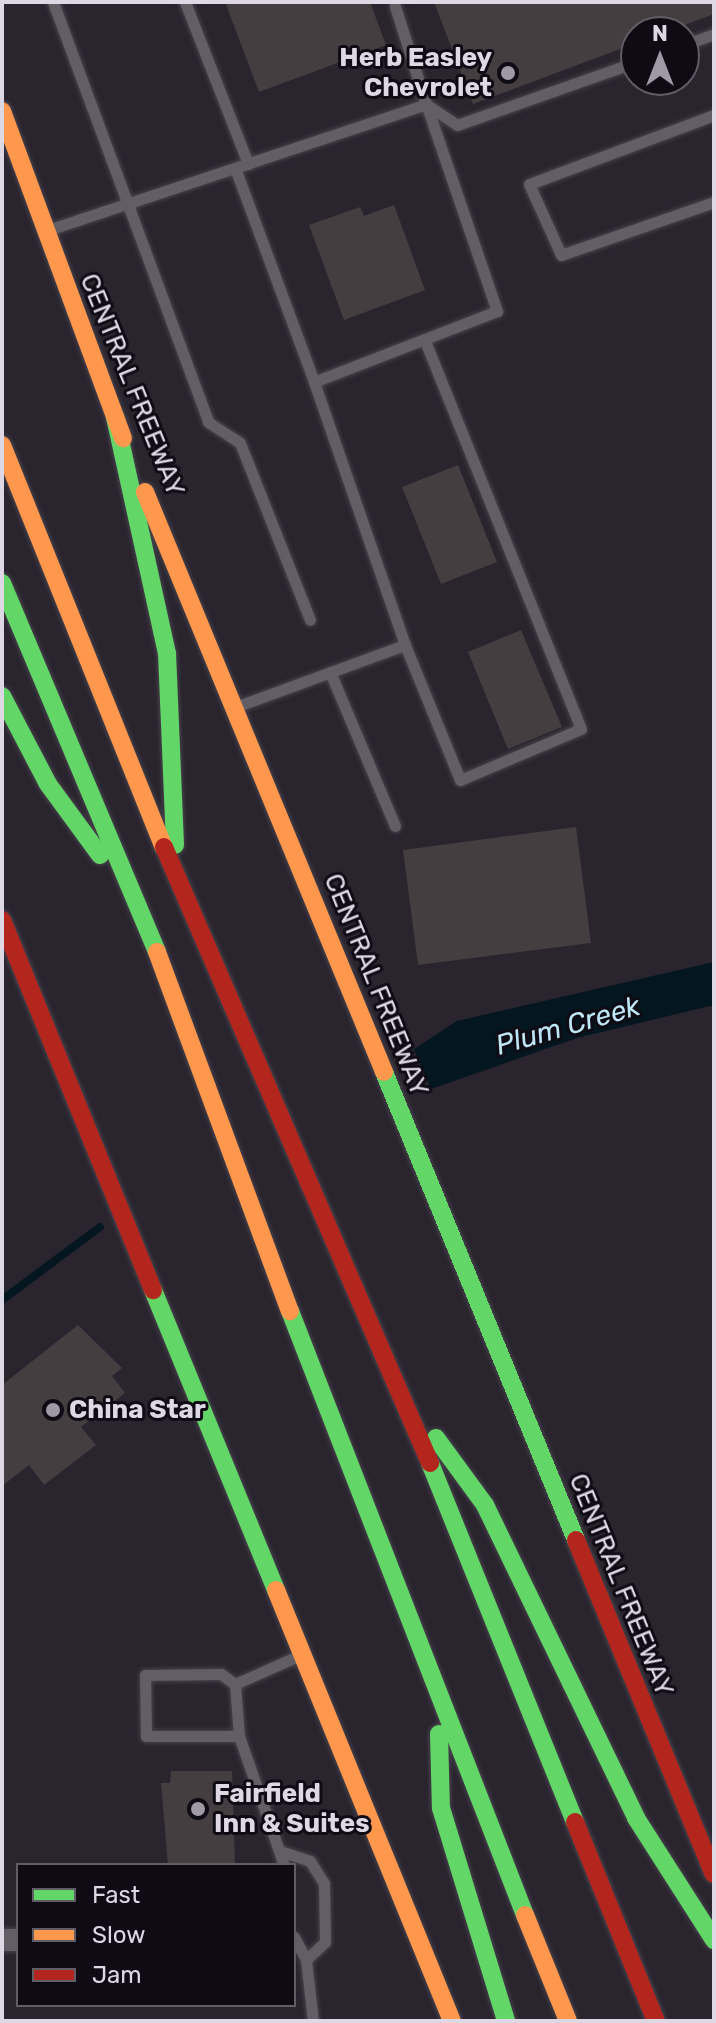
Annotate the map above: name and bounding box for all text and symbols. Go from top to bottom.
north arrow [620,16,700,96]
text: N [652,20,668,47]
place label: Herb Easley Chevrolet [339,42,492,104]
marker: Herb Easley Chevrolet [499,64,517,82]
street label: CENTRAL FREEWAY [73,269,191,501]
street label: CENTRAL FREEWAY [317,869,435,1101]
water label: Plum Creek [492,989,644,1063]
place label: China Star [69,1394,206,1426]
marker: China Star [44,1401,62,1419]
street label: CENTRAL FREEWAY [562,1469,680,1701]
place label: Fairfield Inn & Suites [214,1778,370,1840]
marker: Fairfield Inn & Suites [189,1800,207,1818]
legend [16,1863,296,2007]
text: Fast [92,1881,140,1909]
text: Slow [92,1921,145,1949]
text: Jam [92,1961,142,1989]

